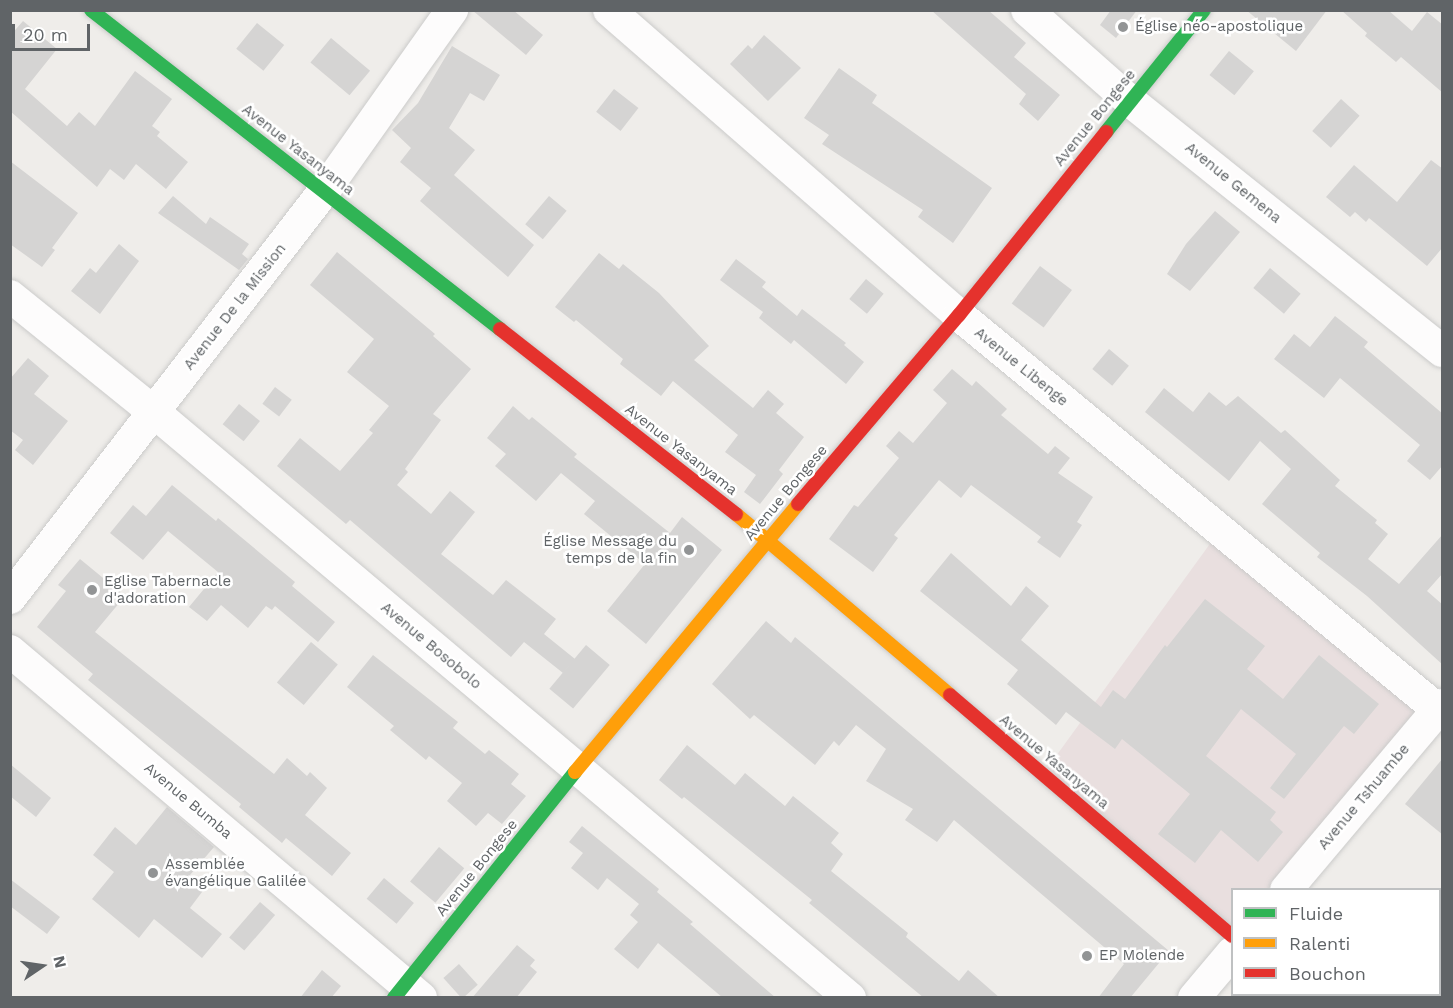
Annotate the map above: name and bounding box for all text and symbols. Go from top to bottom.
scale bar [15,12,93,50]
place label: Église néo-apostolique [1135,18,1303,36]
marker: Église néo-apostolique [1116,20,1130,34]
text: 20 m [23,24,68,45]
street label: Avenue Bongese [1050,66,1140,170]
street label: Avenue Yasanyama [238,100,358,200]
street label: Avenue Gemena [1181,139,1285,227]
street label: Avenue De la Mission [180,240,290,374]
street label: Avenue Libenge [971,324,1071,410]
street label: Avenue Yasanyama [621,400,741,500]
street label: Avenue Bongese [741,441,831,545]
place label: Église Message du temps de la fin [543,532,677,567]
marker: Église Message du temps de la fin [682,543,696,557]
place label: Eglise Tabernacle d'adoration [104,572,231,607]
marker: Eglise Tabernacle d'adoration [85,583,99,597]
street label: Avenue Bosobolo [377,599,485,693]
street label: Avenue Yasanyama [995,711,1113,813]
street label: Avenue Tshuambe [1314,740,1414,854]
street label: Avenue Bumba [140,759,236,843]
street label: Avenue Bongese [432,816,522,920]
place label: Assemblée évangélique Galilée [165,855,306,890]
marker: Assemblée évangélique Galilée [146,866,160,880]
legend [1231,888,1441,996]
text: Fluide [1289,903,1343,924]
text: Ralenti [1289,933,1350,954]
north arrow [12,936,72,996]
place label: EP Molende [1099,947,1185,965]
marker: EP Molende [1080,949,1094,963]
text: N [49,954,71,970]
text: Bouchon [1289,963,1366,984]

